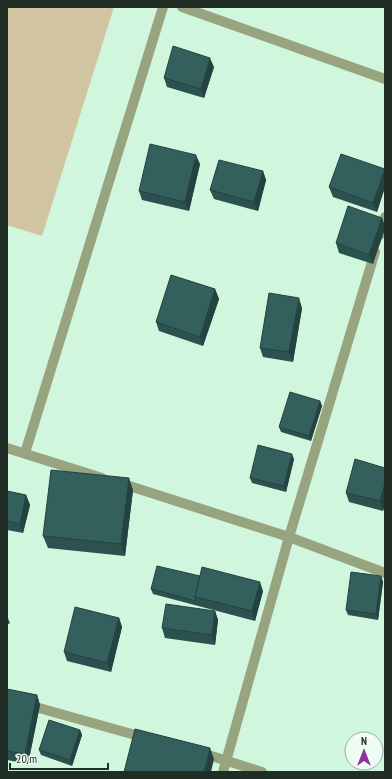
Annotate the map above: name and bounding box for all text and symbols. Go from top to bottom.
north arrow [344,731,384,771]
text: N [361,734,367,748]
scale bar [10,745,108,771]
text: 20 m [16,751,37,766]

